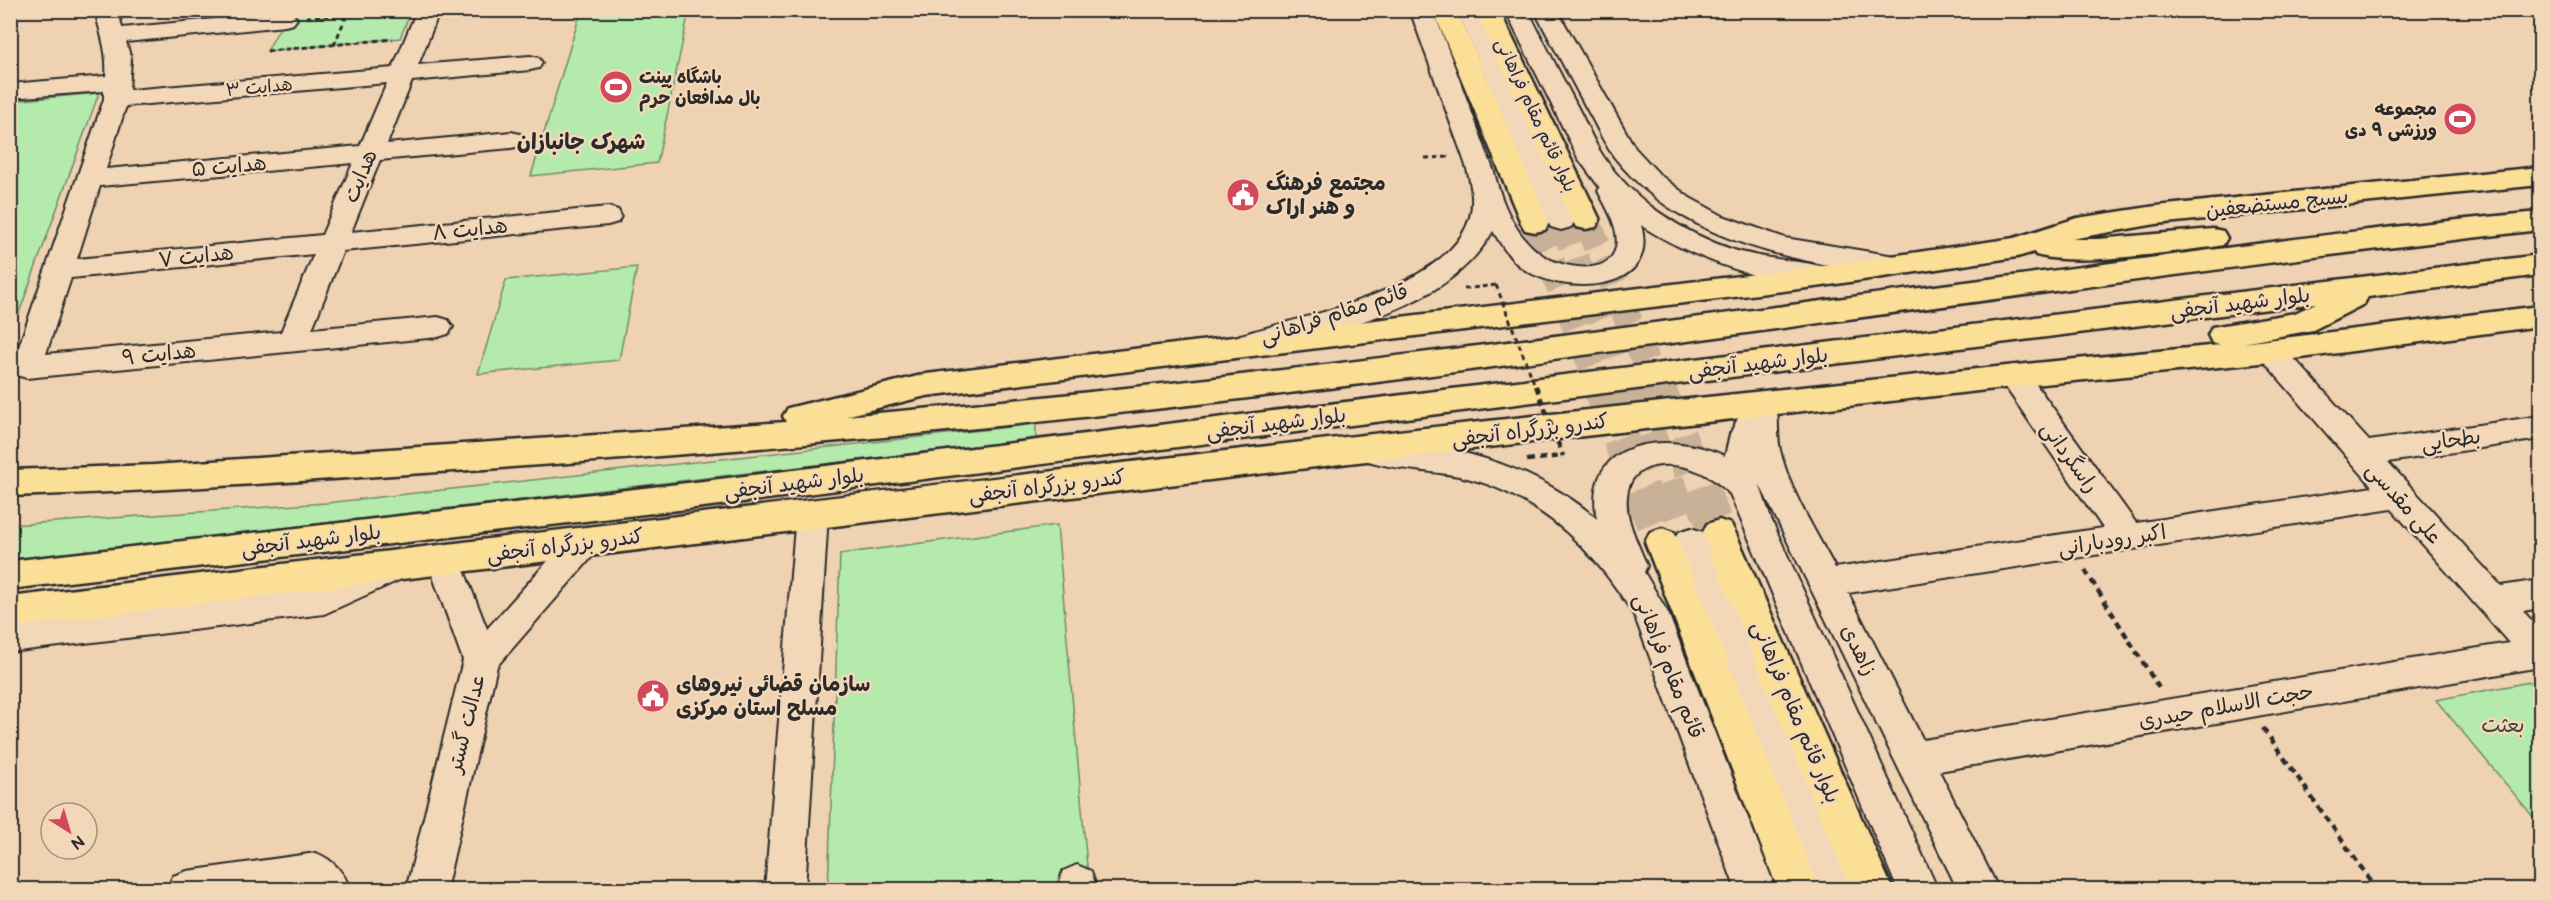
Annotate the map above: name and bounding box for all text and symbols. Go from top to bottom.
street label: بلوار قائم مقام فراهانی [1488,35,1580,197]
place label: باشگاه پینت بال مدافعان حرم [639,66,760,112]
sports icon: باشگاه پینت بال مدافعان حرم [598,69,634,105]
street label: هدایت ۳ [225,74,293,101]
place label: مجموعه ورزشی ۹ دی [2345,99,2437,142]
sports icon: مجموعه ورزشی ۹ دی [2442,101,2478,137]
district label: شهرک جانبازان [517,129,645,156]
street label: هدایت [338,146,383,207]
street label: هدایت ۵ [190,151,268,182]
place label: مجتمع فرهنگ و هنر اراک [1266,170,1386,220]
public building icon: مجتمع فرهنگ و هنر اراک [1225,177,1261,213]
street label: بسیج مستضعفین [2204,184,2350,224]
street label: هدایت ۸ [431,213,509,246]
street label: هدایت ۷ [157,240,235,273]
street label: قائم مقام فراهانی [1257,279,1412,353]
street label: بلوار شهید آنجفی [2169,283,2312,325]
street label: هدایت ۹ [121,338,197,371]
street label: بلوار شهید آنجفی [1687,343,1830,385]
street label: بلوار شهید آنجفی [1205,403,1348,445]
street label: کندرو بزرگراه آنجفی [1450,408,1610,454]
street label: راسگردانی [2035,417,2104,498]
street label: بطحایی [2420,424,2483,458]
street label: علی مقدسی [2360,457,2447,550]
street label: بلوار شهید آنجفی [723,463,866,505]
street label: کندرو بزرگراه آنجفی [967,464,1127,510]
street label: بلوار شهید آنجفی [240,520,383,562]
street label: اکبر رودبارانی [2056,520,2168,562]
street label: کندرو بزرگراه آنجفی [485,523,645,569]
street label: قائم مقام فراهانی [1625,590,1709,743]
street label: بلوار قائم مقام فراهانی [1743,617,1845,808]
street label: زاهدی [1835,620,1882,680]
street label: عدالت گستر [442,671,491,777]
place label: سازمان قضائی نیروهای مسلح استان مرکزی [676,672,870,721]
public building icon: سازمان قضائی نیروهای مسلح استان مرکزی [635,678,671,714]
street label: حجت الاسلام حیدری [2137,679,2316,737]
park label: بعثت [2481,713,2525,738]
north arrow [39,801,99,861]
text: N [67,831,88,853]

